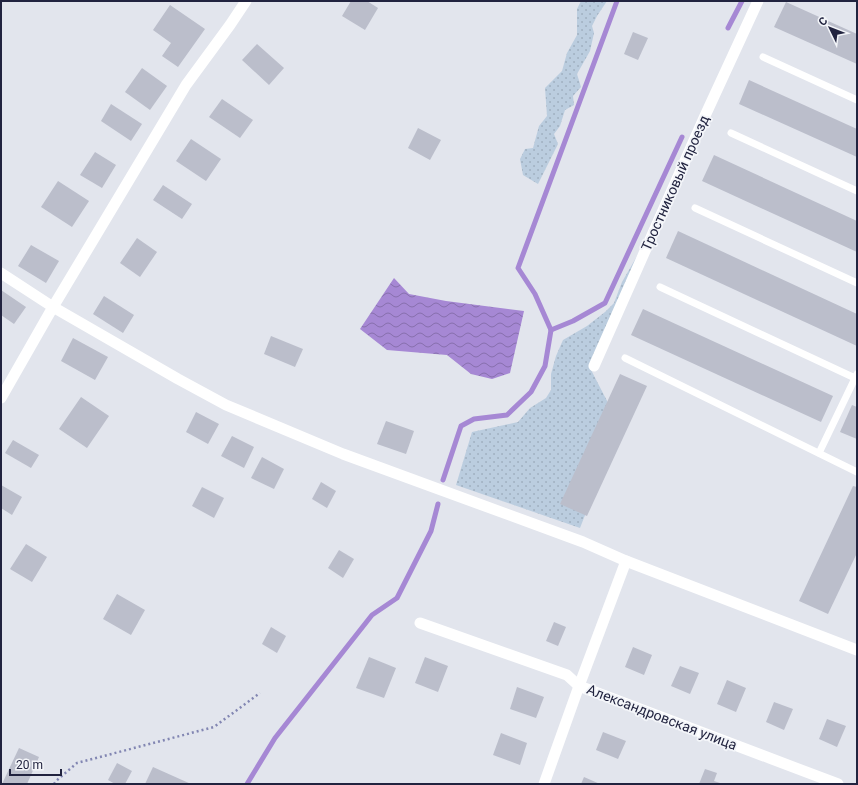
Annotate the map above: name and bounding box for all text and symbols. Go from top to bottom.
north arrow [810,8,850,48]
text: С [816,14,830,29]
street label: Тростниковый проезд [638,112,712,253]
street label: Александровская улица [585,681,739,753]
scale bar [10,751,61,777]
text: 20 m [16,758,43,772]

